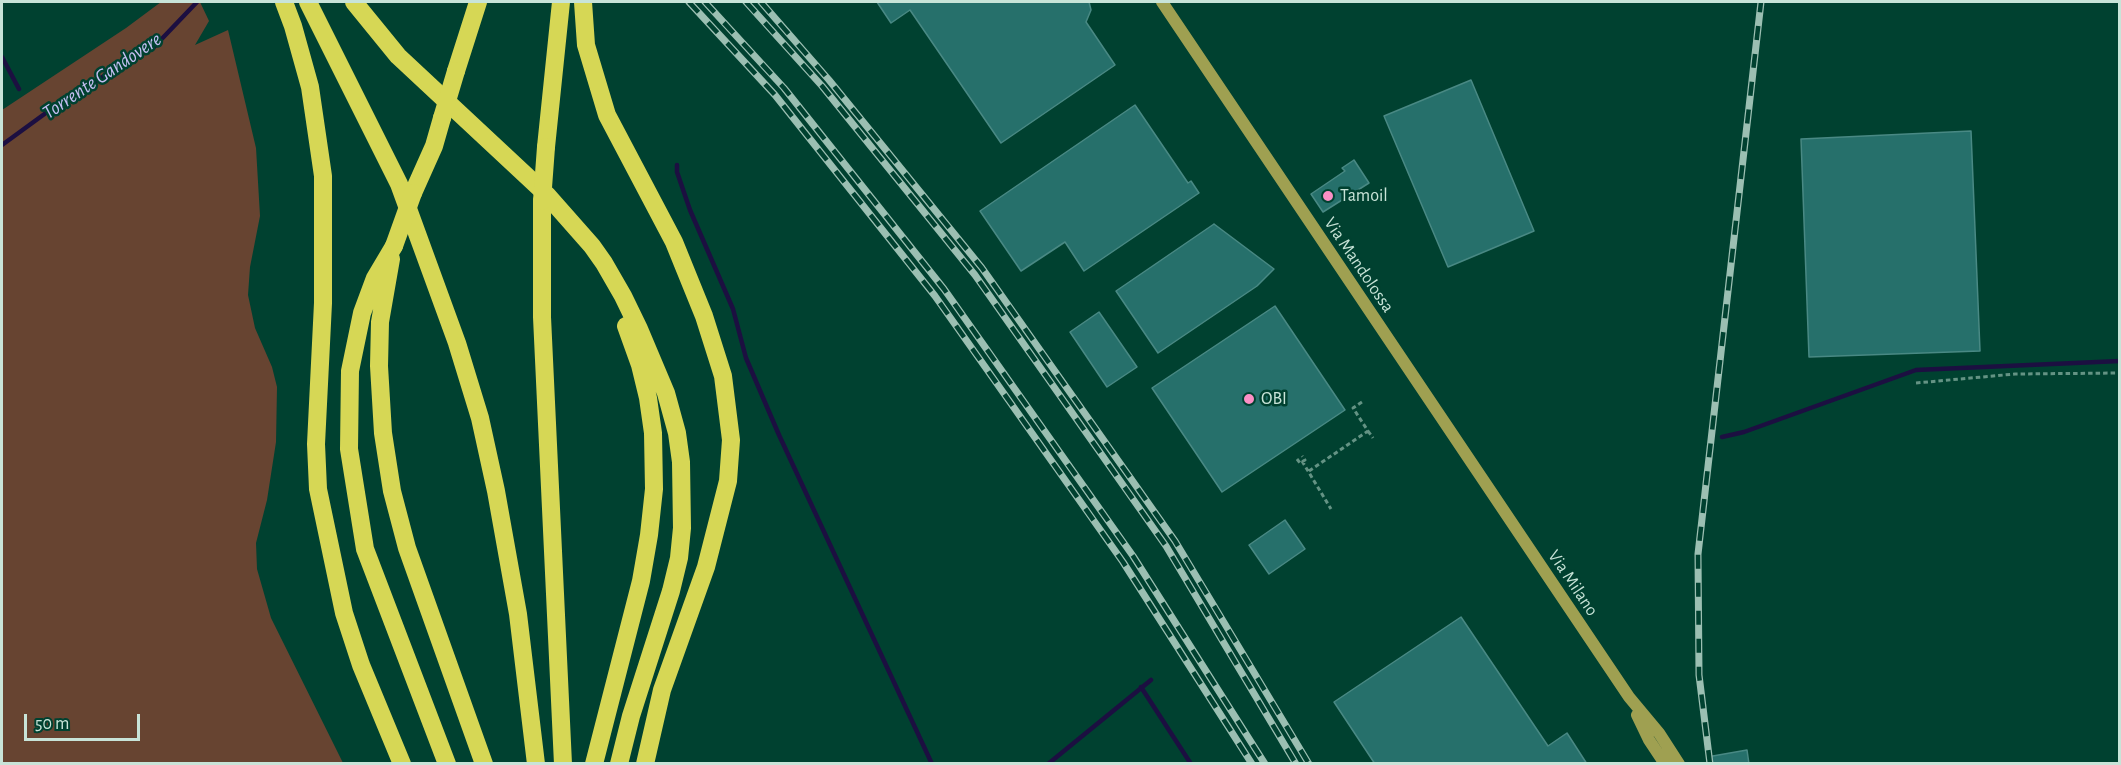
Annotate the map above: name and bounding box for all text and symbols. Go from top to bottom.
water label: Torrente Gandovere [38,27,166,125]
place label: Tamoil [1340,185,1388,207]
marker: Tamoil [1321,189,1335,203]
street label: Via Mandolossa [1319,213,1399,317]
place label: OBI [1261,388,1287,410]
marker: OBI [1242,392,1256,406]
street label: Via Milano [1543,546,1603,620]
scale bar [27,702,142,740]
text: 50 m [35,715,69,733]

